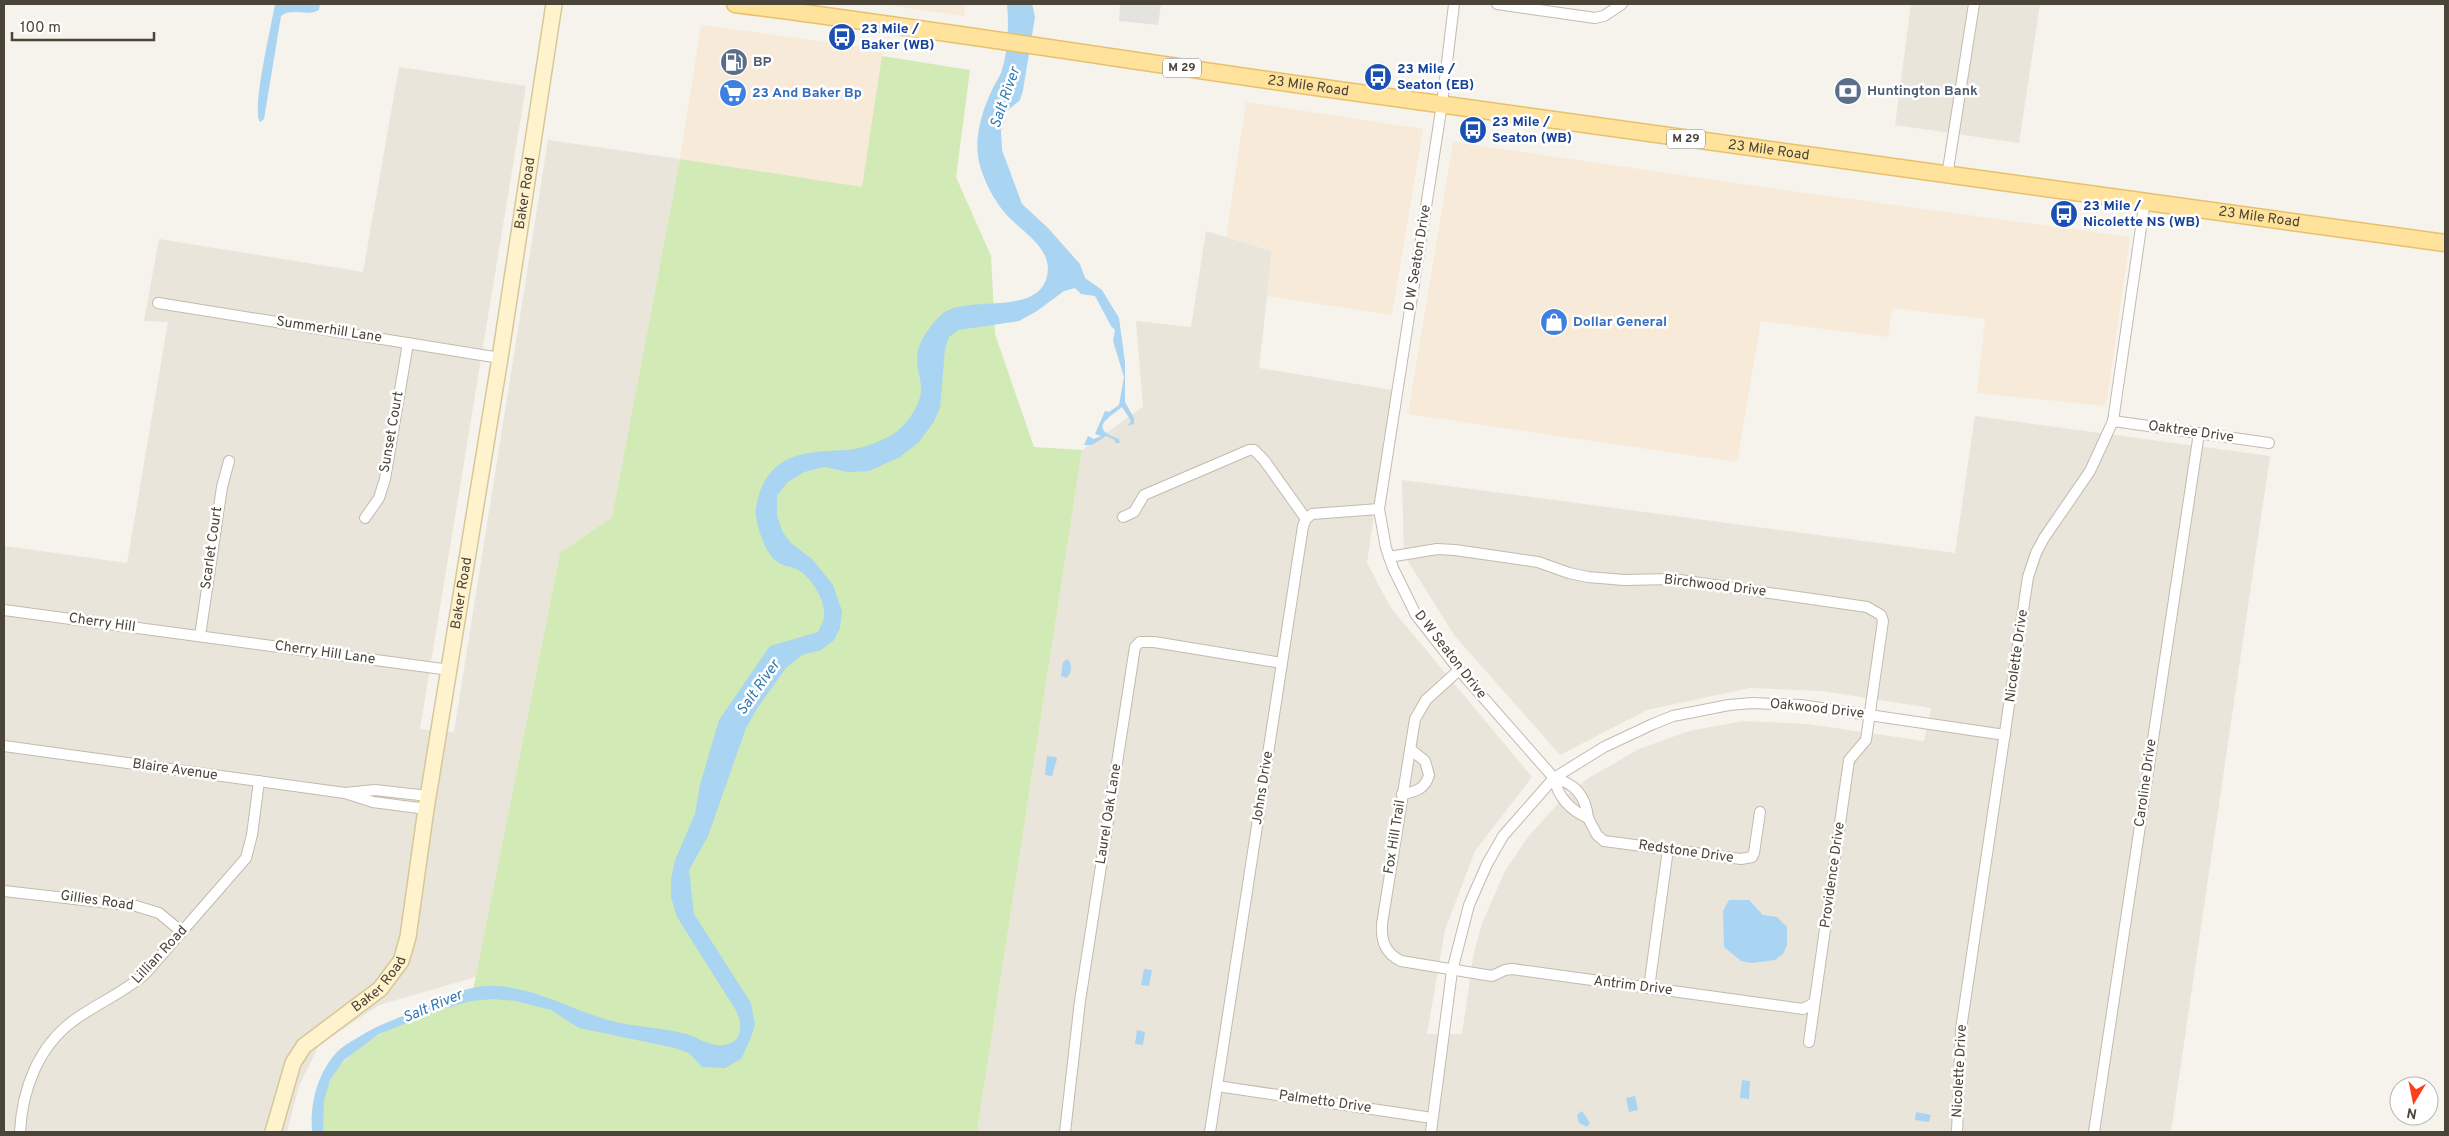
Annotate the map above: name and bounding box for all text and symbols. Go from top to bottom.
scale bar [12,10,155,42]
text: 100 m [20,19,61,38]
place label: 23 Mile / Baker (WB) [861,21,934,54]
bus stop icon: 23 Mile / Baker (WB) [827,22,857,52]
fuel station icon: BP [719,47,749,77]
place label: BP [753,54,772,71]
road number: M 29 [1163,58,1201,78]
place label: 23 Mile / Seaton (EB) [1397,61,1474,94]
bus stop icon: 23 Mile / Seaton (EB) [1363,62,1393,92]
water label: Salt River [987,64,1026,131]
street label: 23 Mile Road [1266,72,1350,100]
bank icon: Huntington Bank [1833,76,1863,106]
supermarket icon: 23 And Baker Bp [718,78,748,108]
place label: Huntington Bank [1867,83,1978,100]
place label: 23 And Baker Bp [752,85,862,102]
place label: 23 Mile / Seaton (WB) [1492,114,1572,147]
bus stop icon: 23 Mile / Seaton (WB) [1458,115,1488,145]
road number: M 29 [1667,130,1705,148]
street label: 23 Mile Road [1727,136,1811,164]
street label: Baker Road [511,156,539,230]
place label: 23 Mile / Nicolette NS (WB) [2083,198,2200,231]
bus stop icon: 23 Mile / Nicolette NS (WB) [2049,199,2079,229]
street label: 23 Mile Road [2217,203,2301,231]
street label: D W Seaton Drive [1401,204,1435,312]
shop icon: Dollar General [1539,307,1569,337]
street label: Summerhill Lane [275,313,383,347]
place label: Dollar General [1573,314,1667,331]
street label: Sunset Court [376,390,408,474]
street label: Oaktree Drive [2147,418,2235,446]
street label: Scarlet Court [198,506,226,590]
street label: Baker Road [447,556,476,630]
street label: Birchwood Drive [1663,571,1767,601]
street label: D W Seaton Drive [1410,607,1490,703]
street label: Nicolette Drive [2002,608,2032,704]
street label: Cherry Hill [68,610,136,636]
street label: Cherry Hill Lane [274,638,376,668]
water label: Salt River [733,656,786,719]
street label: Oakwood Drive [1769,696,1865,722]
street label: Caroline Drive [2131,738,2161,828]
street label: Johns Drive [1249,750,1277,826]
street label: Blaire Avenue [131,756,219,784]
street label: Laurel Oak Lane [1093,762,1125,866]
street label: Fox Hill Trail [1381,799,1409,875]
street label: Providence Drive [1817,821,1849,929]
street label: Redstone Drive [1637,837,1735,867]
street label: Gillies Road [59,887,135,915]
street label: Lillian Road [129,922,191,988]
street label: Baker Road [348,955,410,1016]
street label: Antrim Drive [1593,973,1673,999]
water label: Salt River [400,985,467,1028]
street label: Nicolette Drive [1949,1024,1971,1118]
north arrow [2389,1076,2439,1126]
street label: Palmetto Drive [1277,1087,1373,1117]
text: N [2406,1103,2418,1122]

